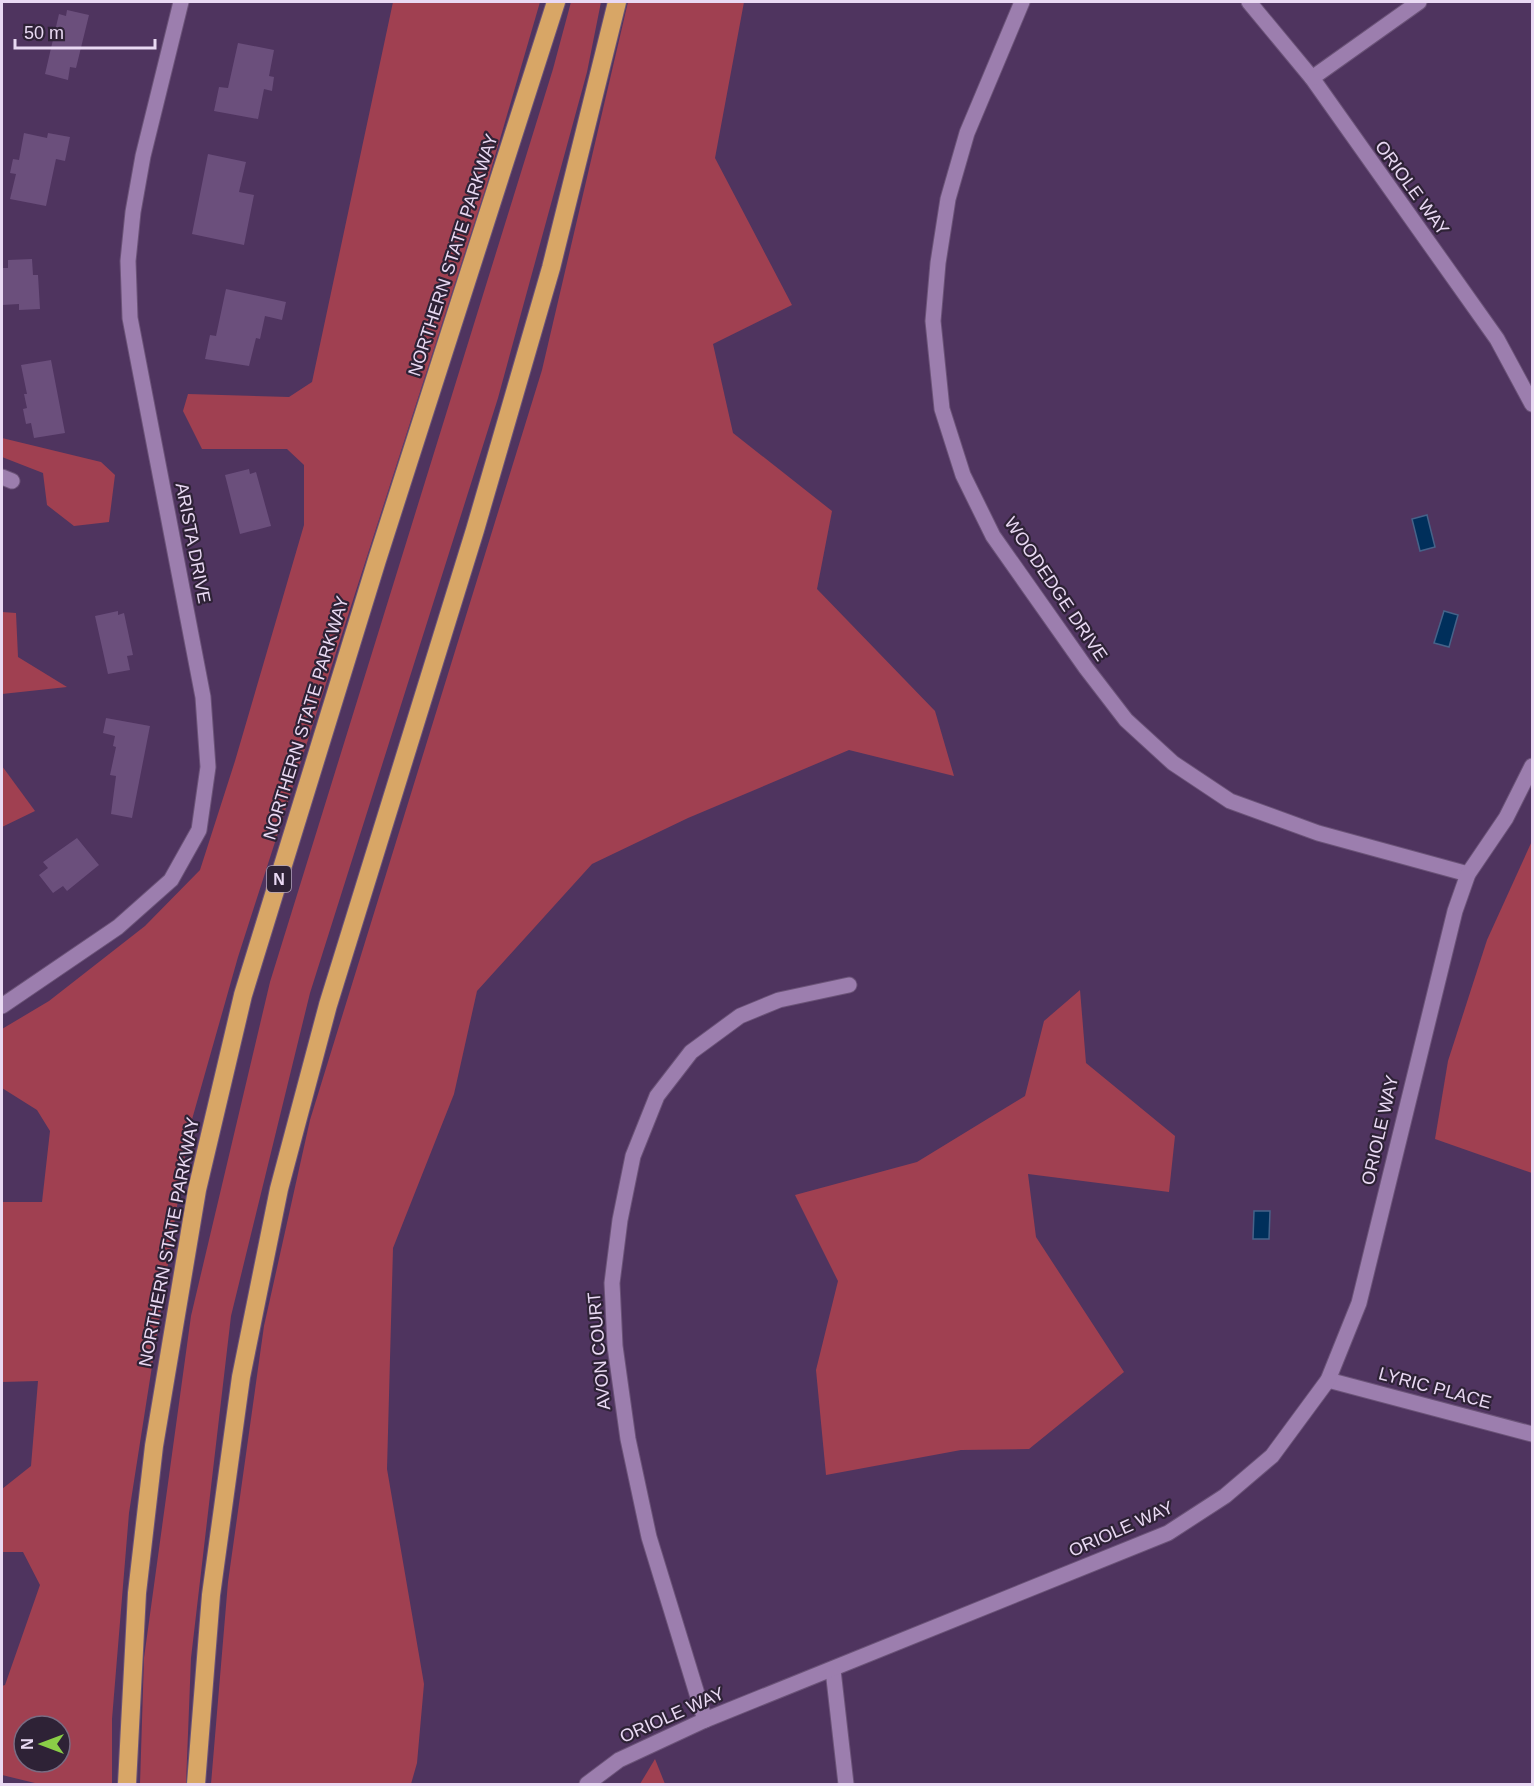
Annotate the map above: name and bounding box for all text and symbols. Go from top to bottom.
scale bar [15,12,154,50]
text: 50 m [24,23,64,43]
street label: NORTHERN STATE PARKWAY [404,131,502,379]
street label: ORIOLE WAY [1371,137,1453,239]
street label: ARISTA DRIVE [171,481,215,605]
street label: WOODEDGE DRIVE [1000,513,1112,665]
street label: NORTHERN STATE PARKWAY [259,594,353,842]
road number: N [267,866,291,892]
street label: ORIOLE WAY [1358,1073,1402,1187]
street label: NORTHERN STATE PARKWAY [135,1116,203,1368]
street label: AVON COURT [584,1291,614,1411]
street label: LYRIC PLACE [1377,1363,1493,1413]
street label: ORIOLE WAY [1066,1497,1176,1561]
street label: ORIOLE WAY [617,1683,727,1747]
north arrow [12,1714,72,1774]
text: N [19,1738,36,1750]

